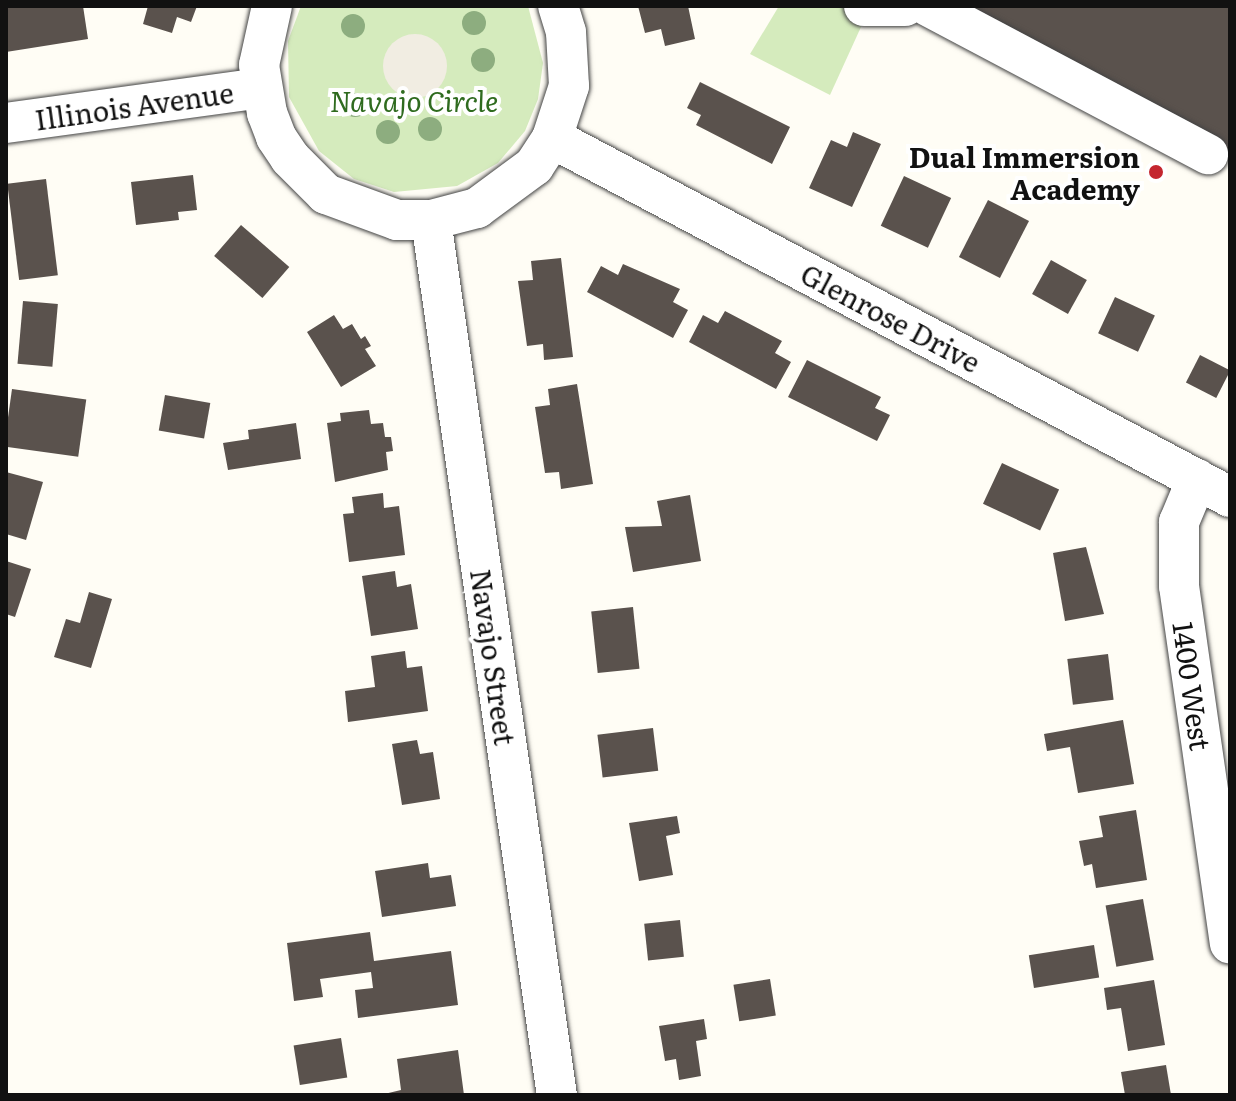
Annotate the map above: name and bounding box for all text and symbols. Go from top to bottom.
street label: Illinois Avenue [33,74,235,136]
park label: Navajo Circle [330,83,498,117]
place label: Dual Immersion Academy [909,139,1140,205]
marker: Dual Immersion Academy [1147,163,1165,181]
street label: Glenrose Drive [796,256,986,378]
street label: Navajo Street [465,567,523,747]
street label: 1400 West [1167,620,1219,752]

